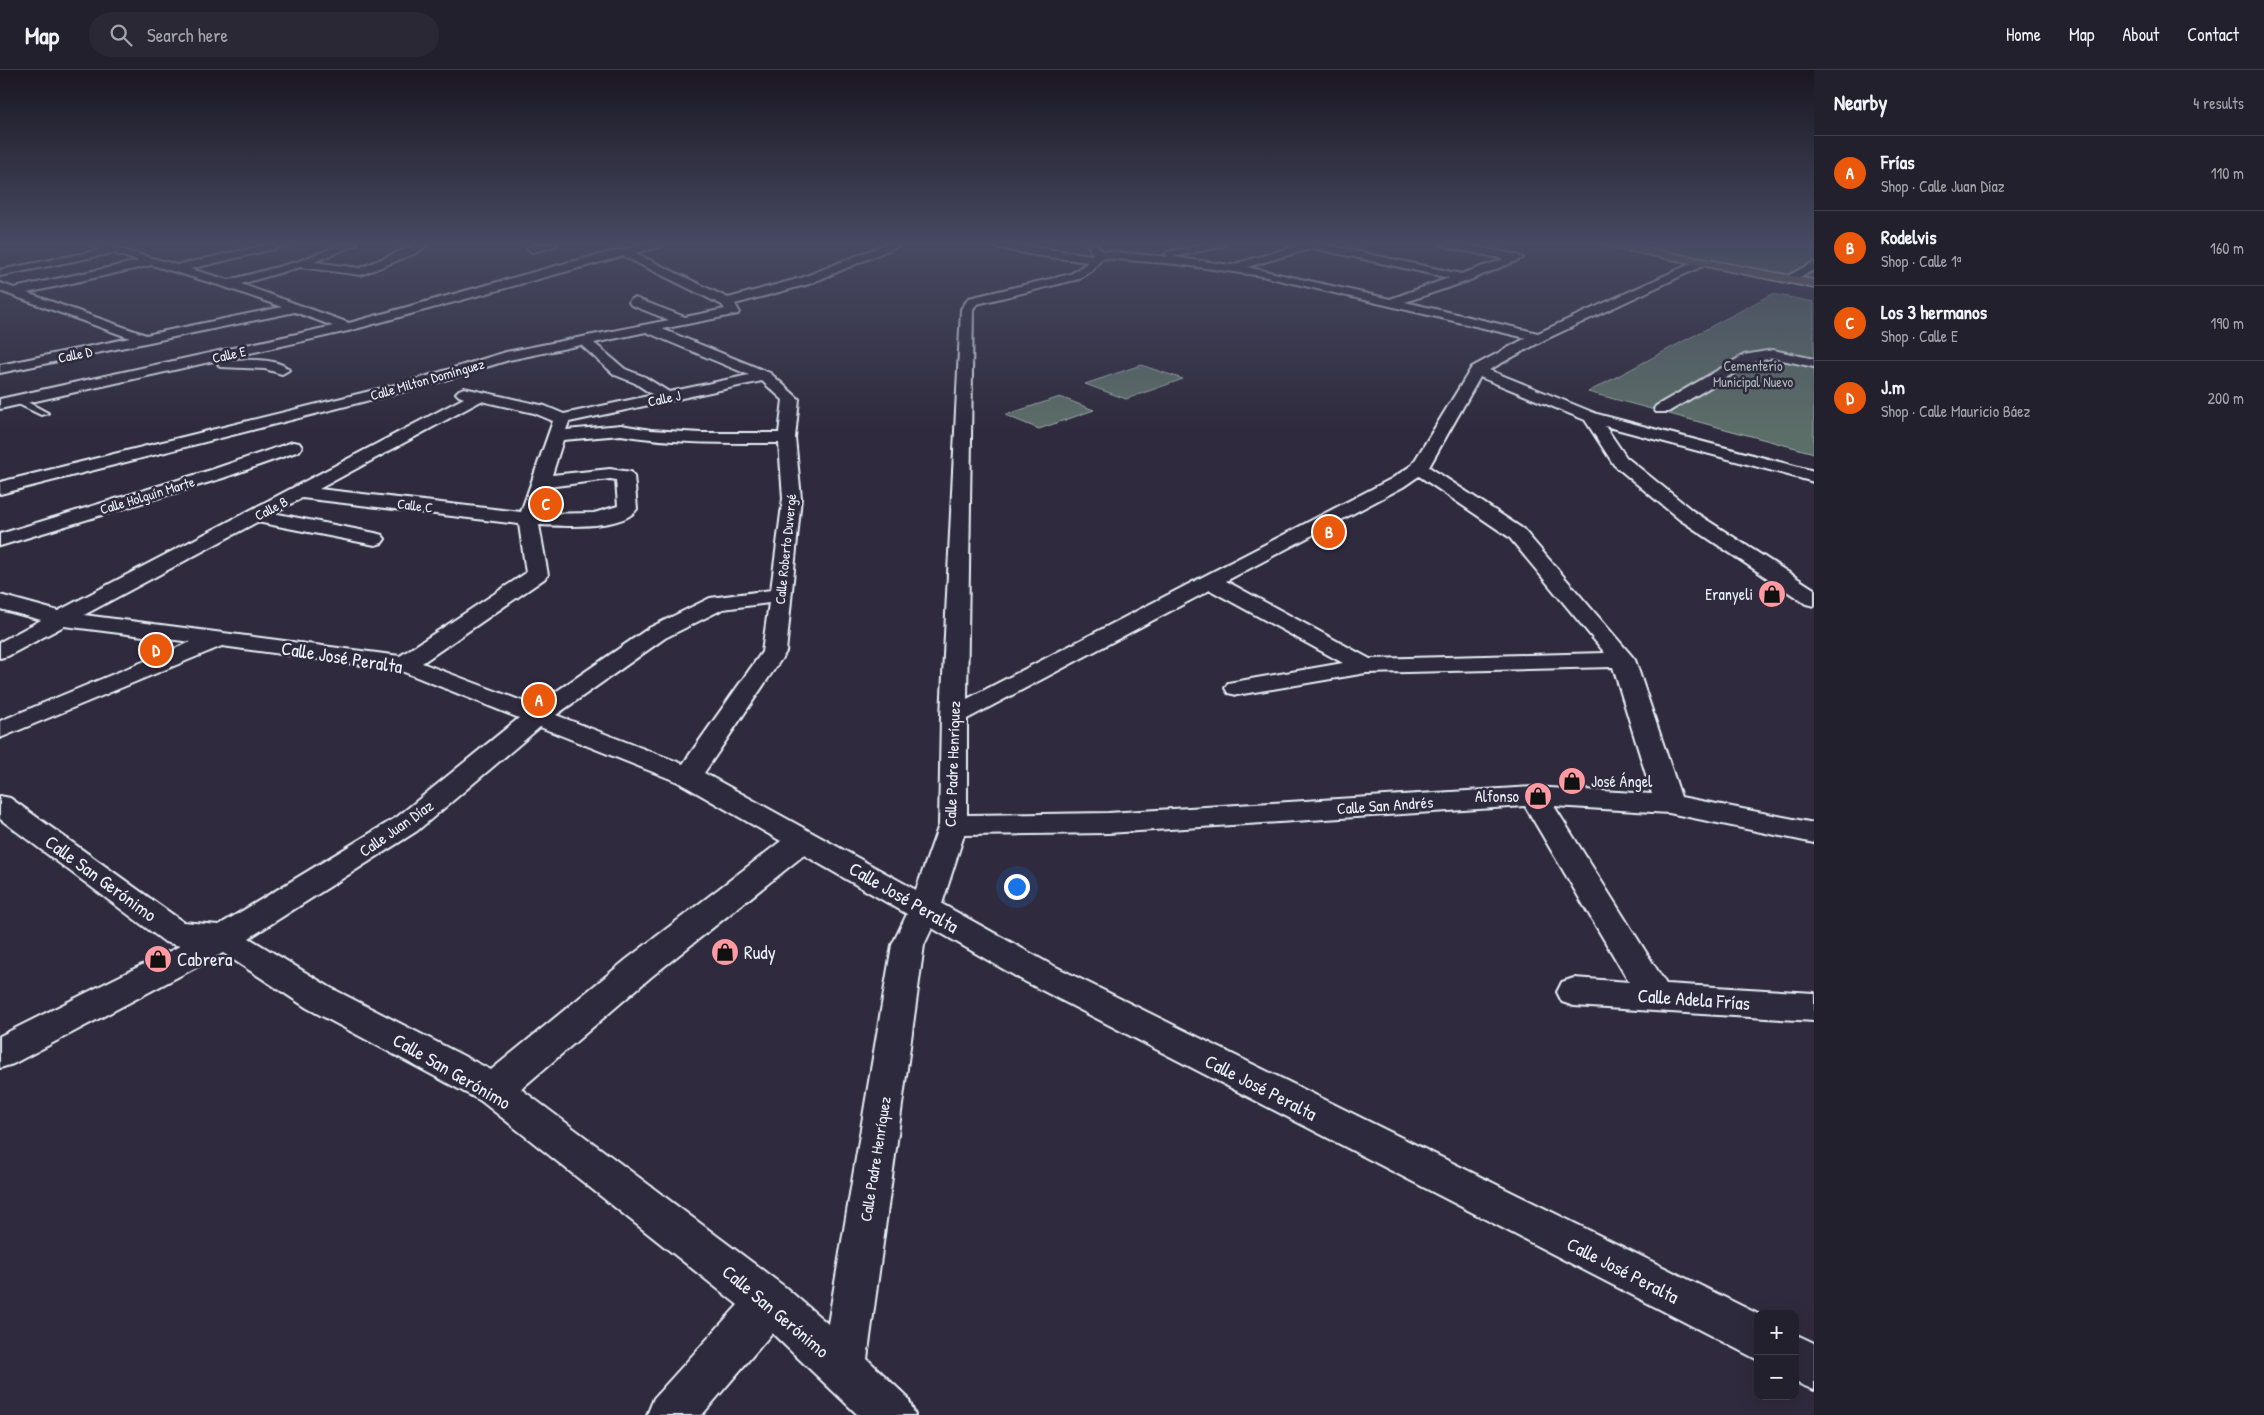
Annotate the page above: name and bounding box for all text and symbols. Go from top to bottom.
search box [89,12,439,57]
text: Map [25,19,59,51]
icon: search [107,21,135,49]
text: Search here [147,22,228,48]
text: Home [2006,22,2041,47]
text: Map [2069,22,2094,47]
text: About [2122,22,2159,47]
text: Contact [2187,22,2239,47]
text: Nearby [1834,88,1887,117]
text: 4 results [2193,92,2244,114]
text: Frías [1881,149,1914,175]
text: A [1846,162,1854,184]
text: 110 m [2211,162,2244,184]
text: Shop · Calle Juan Díaz [1881,175,2005,197]
text: Rodelvis [1881,224,1936,250]
text: B [1846,237,1854,259]
text: 160 m [2210,237,2244,259]
text: Shop · Calle 1ª [1881,250,1961,272]
text: Los 3 hermanos [1881,299,1987,325]
text: C [1846,312,1854,334]
text: 190 m [2211,312,2244,334]
text: Shop · Calle E [1881,325,1958,347]
street label: Calle D [56,341,94,367]
street label: Calle E [210,341,248,367]
street label: Calle Milton Domínguez [368,354,487,405]
park label: Cementerio Municipal Nuevo [1713,356,1793,392]
text: J.m [1881,374,1905,400]
street label: Calle J [646,385,682,411]
text: D [1846,387,1854,409]
text: 200 m [2208,387,2244,409]
text: Shop · Calle Mauricio Báez [1881,400,2030,422]
street label: Calle Holguín Marte [97,471,197,519]
pin: C [530,485,562,523]
street label: Calle B [251,491,291,525]
street label: Calle Roberto Duvergé [770,492,801,605]
street label: Calle C [396,493,434,517]
pin: B [1313,513,1345,551]
shop icon: Eranyeli [1757,579,1787,609]
place label: Eranyeli [1705,583,1753,605]
pin: D [140,631,172,669]
street label: Calle José Peralta [280,635,405,680]
pin: A [523,681,555,719]
street label: Calle Padre Henríquez [939,700,965,827]
shop icon: José Ángel [1557,766,1587,796]
place label: José Ángel [1591,770,1653,792]
shop icon: Alfonso [1523,781,1553,811]
place label: Alfonso [1475,785,1520,807]
street label: Calle San Andrés [1336,791,1434,819]
street label: Calle Juan Díaz [355,794,438,862]
street label: Calle San Gerónimo [40,829,162,928]
street label: Calle José Peralta [844,855,964,939]
your location [1004,874,1030,900]
shop icon: Rudy [710,937,740,967]
place label: Rudy [744,939,776,965]
shop icon: Cabrera [143,944,173,974]
place label: Cabrera [177,946,233,972]
street label: Calle Adela Frías [1637,982,1751,1016]
street label: Calle San Gerónimo [388,1027,516,1115]
street label: Calle José Peralta [1201,1048,1322,1127]
street label: Calle Padre Henríquez [854,1095,896,1223]
street label: Calle José Peralta [1563,1231,1684,1310]
street label: Calle San Gerónimo [717,1259,835,1364]
map controls [1754,1310,1799,1400]
button: + [1754,1310,1799,1355]
button: − [1754,1355,1799,1400]

